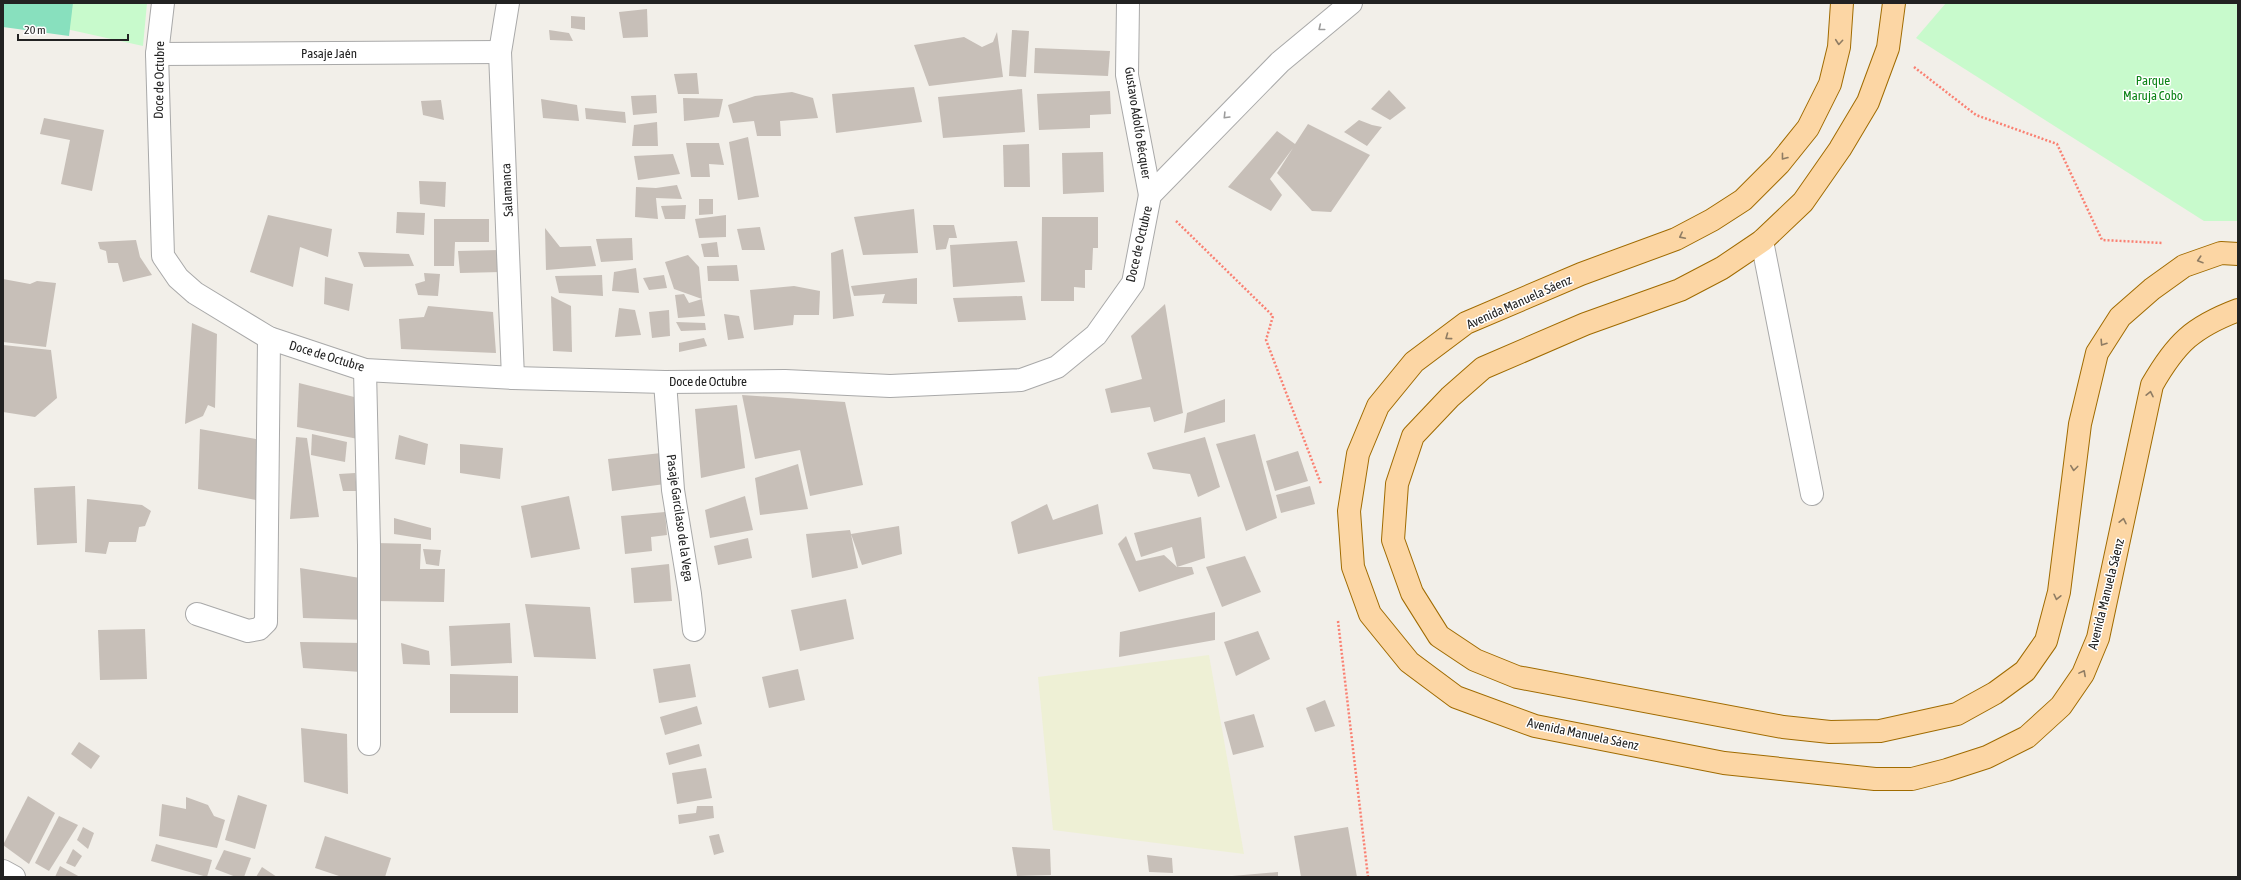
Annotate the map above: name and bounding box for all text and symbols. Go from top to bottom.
scale bar [18,16,128,42]
text: 20 m [24,23,46,37]
one-way arrow [1319,23,1326,30]
one-way arrow [1835,39,1844,45]
street label: Doce de Octubre [151,41,167,119]
street label: Pasaje Jaén [301,46,357,61]
street label: Gustavo Adolfo Bécquer [1122,66,1154,180]
park label: Parque Maruja Cobo [2123,73,2183,103]
one-way arrow [1224,111,1231,119]
one-way arrow [1782,153,1789,160]
street label: Salamanca [498,163,516,217]
street label: Doce de Octubre [1123,204,1155,284]
one-way arrow [1679,231,1687,239]
one-way arrow [2197,255,2204,264]
street label: Avenida Manuela Sáenz [1464,272,1574,332]
one-way arrow [1445,332,1452,340]
street label: Doce de Octubre [287,337,367,375]
one-way arrow [2100,339,2108,346]
street label: Doce de Octubre [669,374,747,389]
one-way arrow [2145,391,2154,397]
street label: Pasaje Garcilaso de la Vega [664,453,696,583]
one-way arrow [2070,465,2079,472]
one-way arrow [2119,518,2127,524]
street label: Avenida Manuela Sáenz [2085,537,2127,651]
one-way arrow [2054,594,2062,600]
one-way arrow [2078,670,2085,677]
street label: Avenida Manuela Sáenz [1526,715,1640,753]

